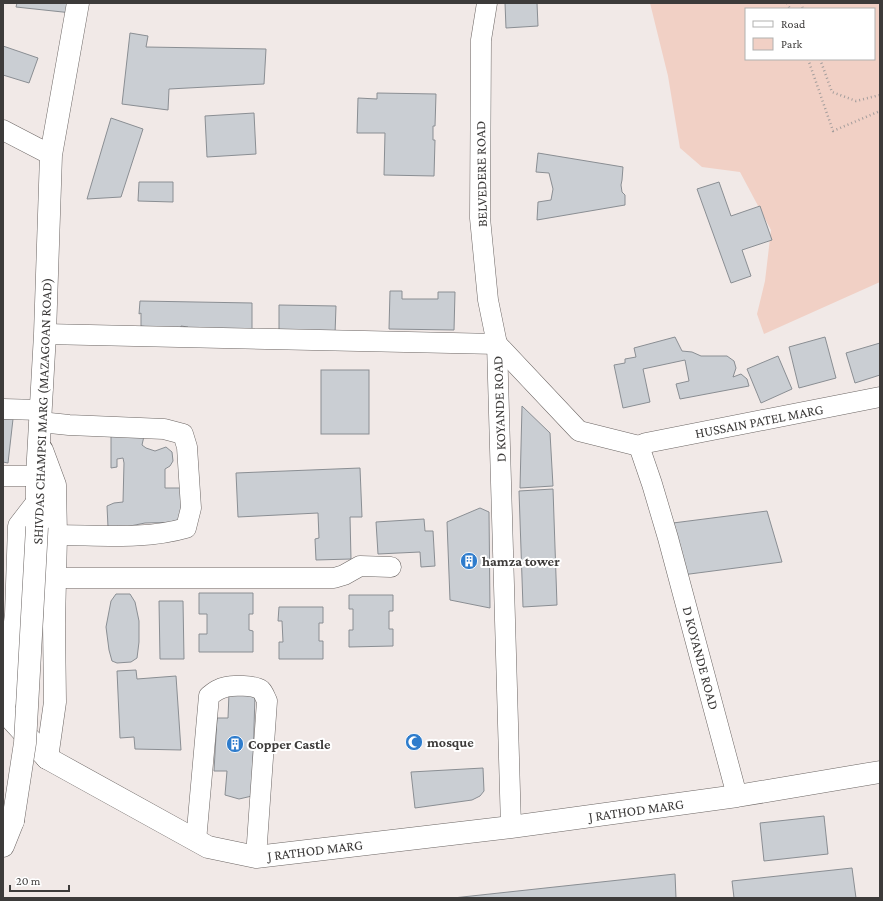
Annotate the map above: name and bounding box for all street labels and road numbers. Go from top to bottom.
street label: BELVEDERE ROAD [472,121,490,227]
street label: SHIVDAS CHAMPSI MARG (MAZAGOAN ROAD) [29,277,56,545]
street label: D KOYANDE ROAD [489,355,509,463]
street label: HUSSAIN PATEL MARG [694,401,825,441]
street label: D KOYANDE ROAD [679,604,723,712]
street label: J RATHOD MARG [585,795,685,825]
street label: J RATHOD MARG [264,836,364,864]

